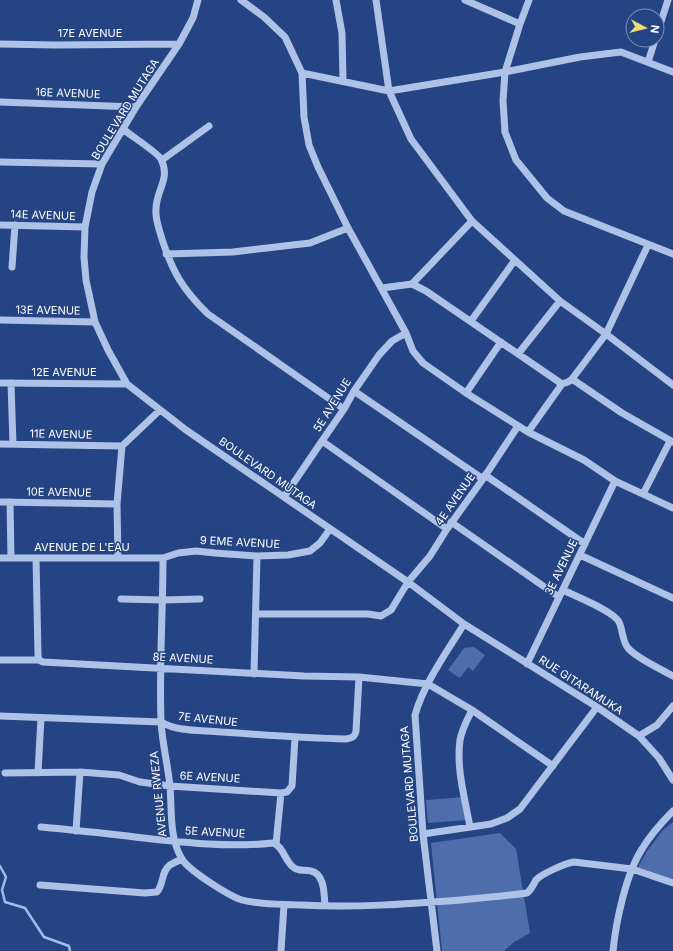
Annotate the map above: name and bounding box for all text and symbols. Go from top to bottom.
north arrow [625,8,665,48]
text: N [647,24,662,34]
street label: 17E AVENUE [58,26,122,40]
street label: BOULEVARD MUTAGA [88,56,162,162]
street label: 16E AVENUE [35,85,101,101]
street label: 14E AVENUE [10,207,76,223]
street label: 13E AVENUE [15,302,81,318]
street label: 12E AVENUE [31,365,97,379]
street label: 5E AVENUE [310,376,354,434]
street label: 11E AVENUE [29,426,93,442]
street label: BOULEVARD MUTAGA [216,434,320,512]
street label: 4E AVENUE [432,470,478,528]
street label: 10E AVENUE [26,484,92,500]
street label: 9 EME AVENUE [200,533,280,551]
street label: 3E AVENUE [541,537,581,597]
street label: AVENUE DE L'EAU [34,540,130,554]
street label: 8E AVENUE [152,649,214,667]
street label: RUE GITARAMUKA [536,653,626,718]
street label: 7E AVENUE [177,709,239,729]
street label: BOULEVARD MUTAGA [397,725,421,842]
street label: AVENUE RWEZA [146,750,169,838]
street label: 6E AVENUE [179,768,241,786]
street label: 5E AVENUE [184,823,246,841]

